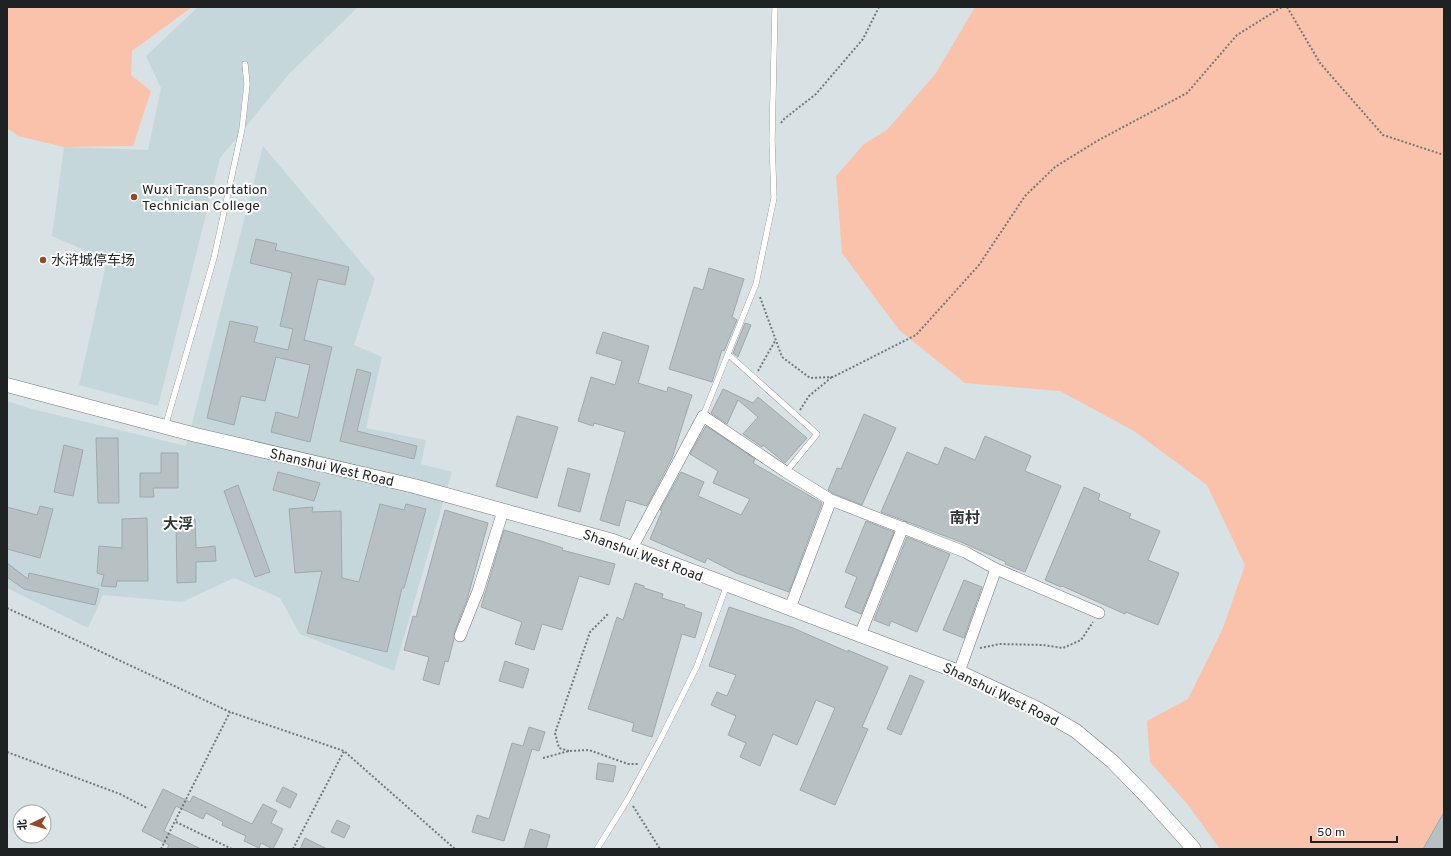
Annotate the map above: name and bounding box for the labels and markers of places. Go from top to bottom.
place label: Wuxi Transportation Technician College [142,182,267,215]
marker: Wuxi Transportation Technician College [129,192,139,202]
place label: 水浒城停车场 [51,252,135,270]
marker: 水浒城停车场 [38,255,48,265]

